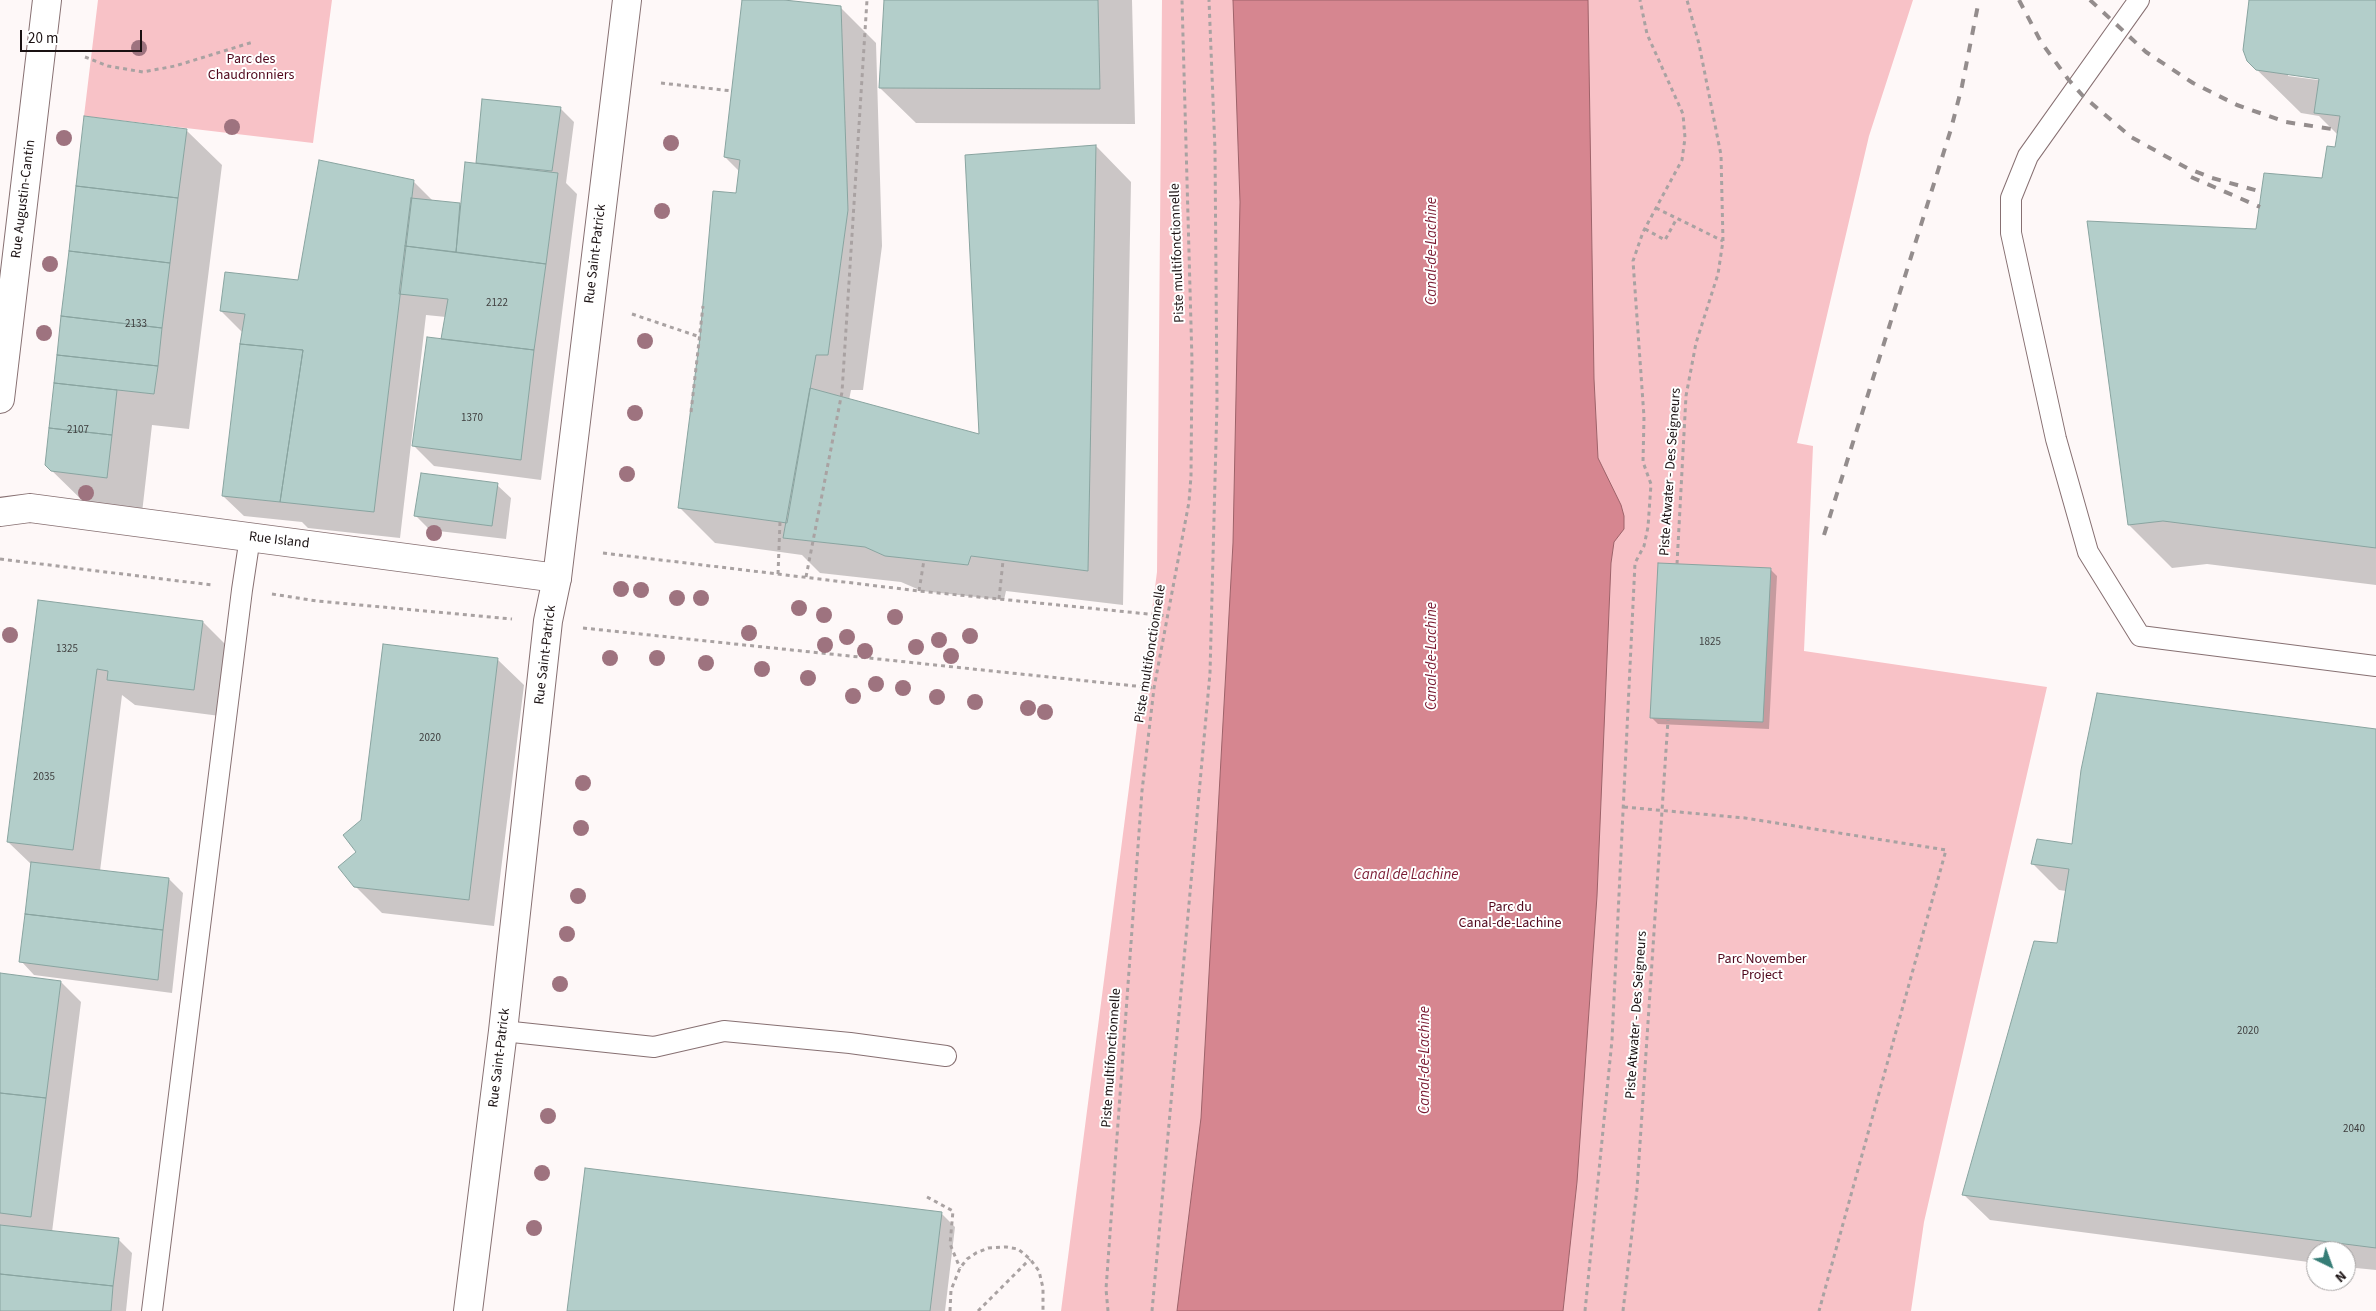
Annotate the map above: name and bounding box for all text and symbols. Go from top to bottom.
scale bar [22,20,145,52]
text: 20 m [28,28,58,49]
park label: Parc des Chaudronniers [208,52,294,84]
street label: Rue Augustin-Cantin [8,139,40,259]
street label: Piste multifonctionnelle [1167,183,1189,323]
water label: Canal-de-Lachine [1424,197,1442,305]
street label: Rue Saint-Patrick [582,203,610,305]
house number: 2122 [486,297,508,311]
house number: 2133 [125,318,147,332]
street label: Piste Atwater - Des Seigneurs [1657,387,1685,557]
house number: 1370 [461,412,483,426]
house number: 2107 [67,424,89,438]
street label: Rue Island [248,529,310,553]
street label: Piste multifonctionnelle [1132,584,1170,724]
water label: Canal-de-Lachine [1424,602,1442,710]
street label: Rue Saint-Patrick [532,604,560,706]
house number: 1825 [1699,636,1721,650]
house number: 1325 [56,643,78,657]
house number: 2020 [419,732,441,746]
house number: 2035 [33,771,55,785]
water label: Canal de Lachine [1354,867,1458,885]
park label: Parc du Canal-de-Lachine [1459,900,1561,932]
street label: Piste Atwater - Des Seigneurs [1623,930,1651,1100]
park label: Parc November Project [1717,952,1807,984]
street label: Piste multifonctionnelle [1099,988,1125,1128]
water label: Canal-de-Lachine [1417,1006,1435,1114]
street label: Rue Saint-Patrick [486,1007,514,1109]
house number: 2020 [2237,1025,2259,1039]
house number: 2040 [2343,1123,2365,1137]
north arrow [2306,1241,2356,1291]
text: N [2330,1266,2351,1287]

